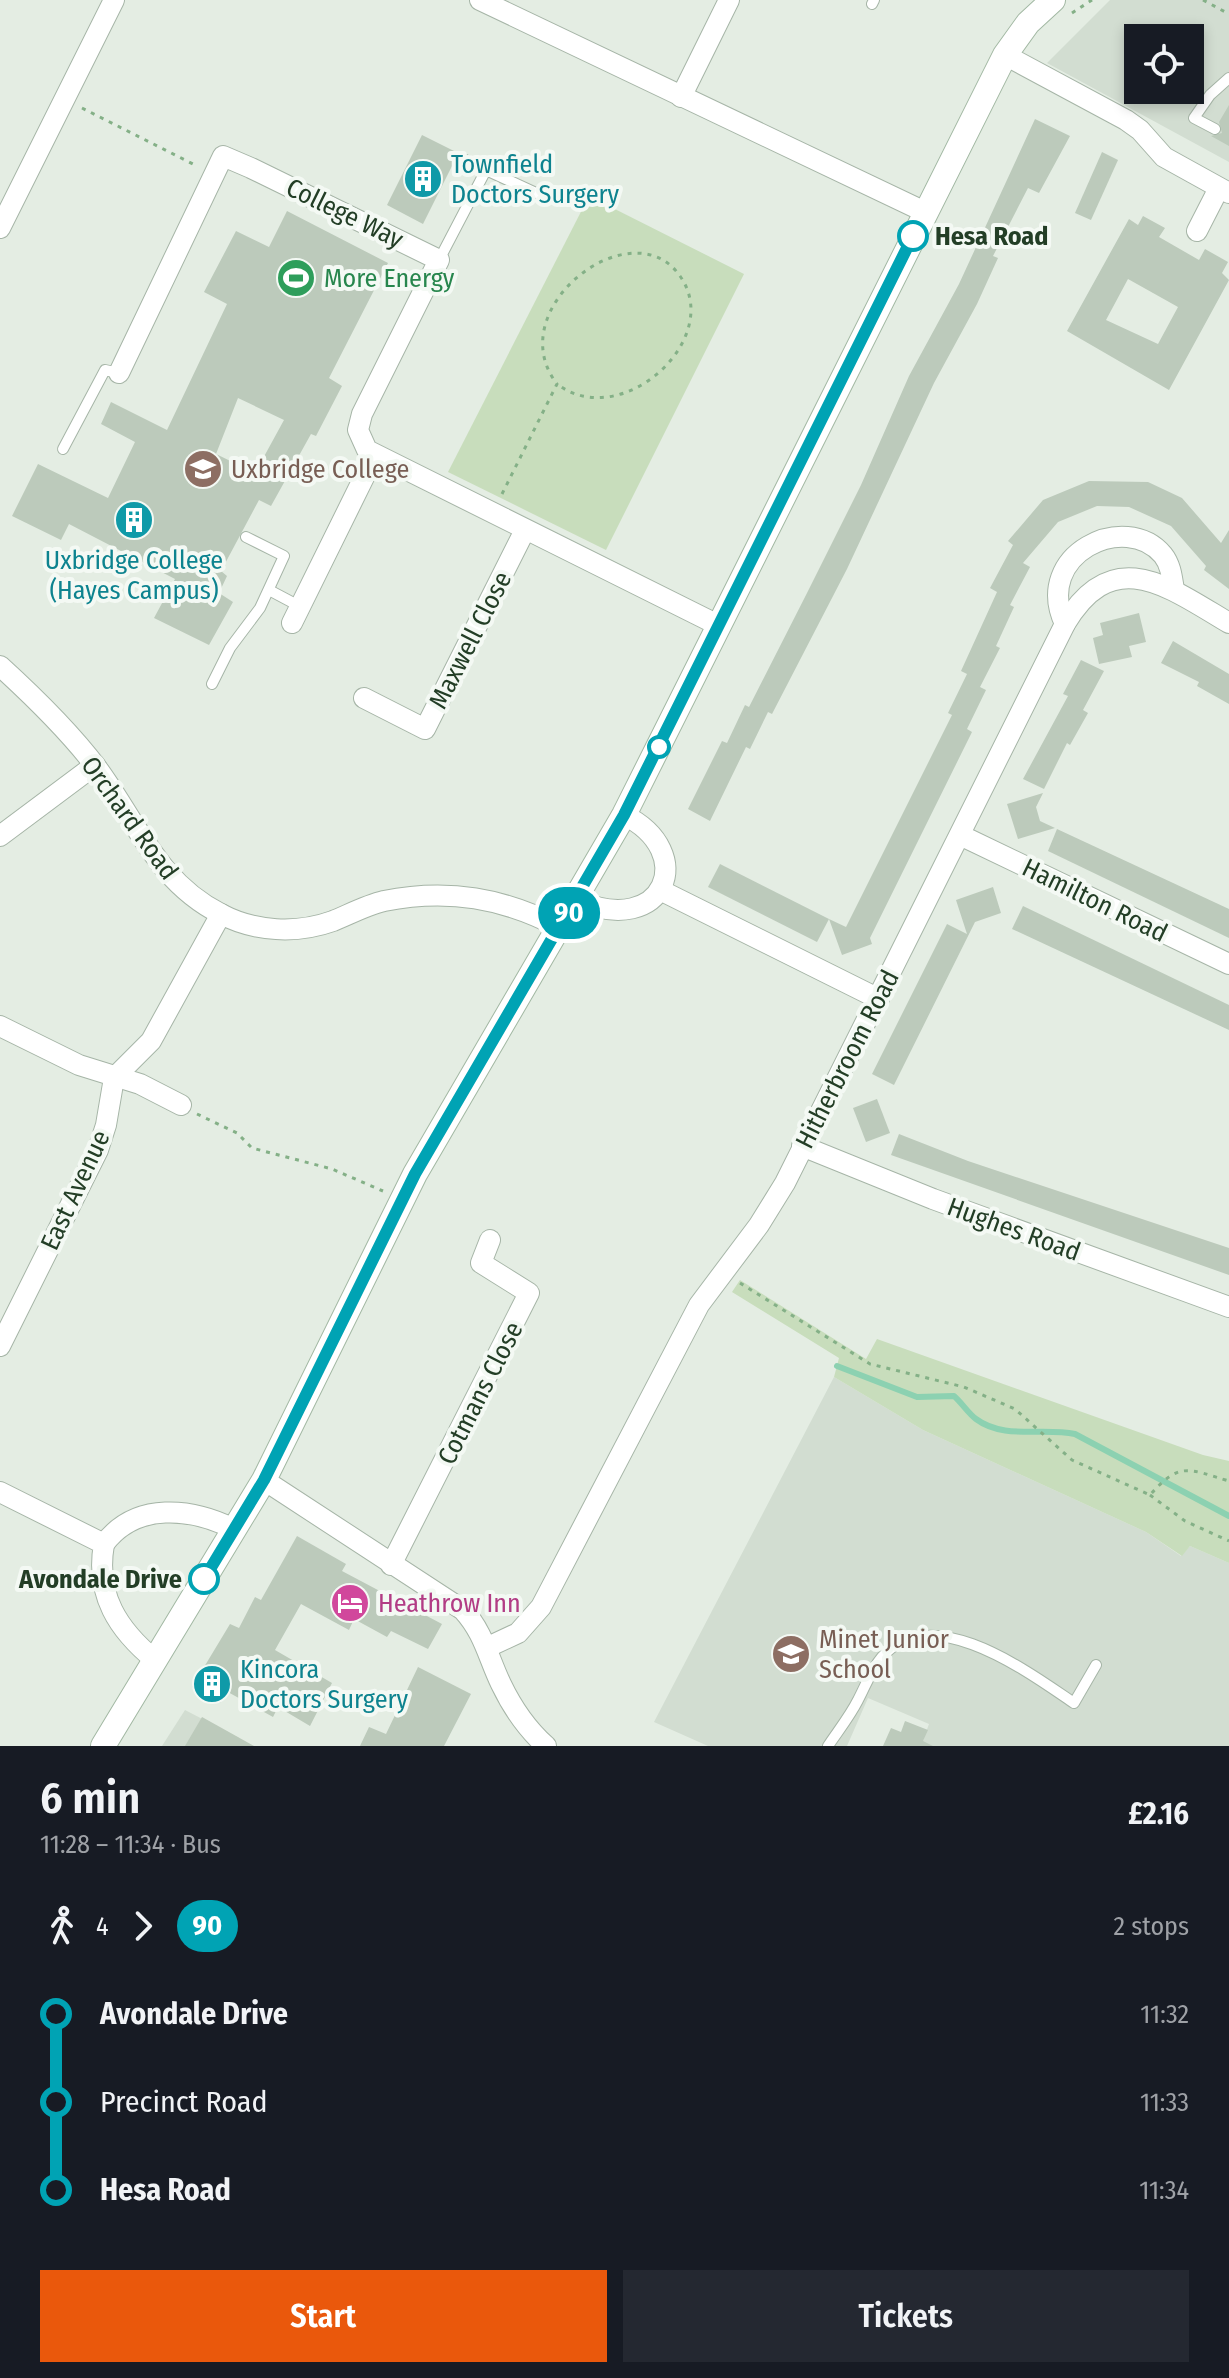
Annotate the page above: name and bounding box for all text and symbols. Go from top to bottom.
map controls [1124,24,1204,104]
button: locate [1124,24,1204,104]
place label: Townfield Doctors Surgery [451,149,620,210]
building icon: Townfield Doctors Surgery [402,158,444,200]
street label: College Way [281,172,409,255]
marker: Hesa Road [898,221,928,251]
place label: Hesa Road [935,221,1048,252]
sports icon: More Energy [275,257,317,299]
place label: More Energy [324,263,455,294]
school or university icon: Uxbridge College [182,448,224,490]
place label: Uxbridge College [231,454,409,485]
building icon: Uxbridge College (Hayes Campus) [113,499,155,541]
place label: Uxbridge College (Hayes Campus) [45,545,223,606]
street label: Maxwell Close [423,567,518,714]
unlabelled marker [648,736,670,758]
street label: Orchard Road [75,751,185,886]
street label: Hamilton Road [1017,852,1172,949]
line badge: 90 [533,887,605,939]
text: 90 [554,896,584,929]
street label: Hitherbroom Road [789,965,906,1154]
street label: East Avenue [34,1126,117,1255]
street label: Hughes Road [943,1191,1085,1268]
street label: Cotmans Close [431,1317,530,1470]
place label: Avondale Drive [18,1564,182,1595]
marker: Avondale Drive [189,1564,219,1594]
hotel icon: Heathrow Inn [329,1582,371,1624]
place label: Heathrow Inn [378,1588,521,1619]
place label: Minet Junior School [819,1624,949,1685]
school or university icon: Minet Junior School [770,1633,812,1675]
place label: Kincora Doctors Surgery [240,1654,409,1715]
building icon: Kincora Doctors Surgery [191,1663,233,1705]
text: 6 min [40,1772,140,1825]
text: £2.16 [1128,1796,1189,1832]
text: 11:28 – 11:34 · Bus [40,1829,221,1860]
icon: walk [40,1904,84,1948]
icon: forward [121,1904,165,1948]
text: 90 [193,1909,222,1942]
text: 4 [96,1911,109,1942]
text: 2 stops [1114,1911,1189,1942]
text: Avondale Drive [100,1996,288,2032]
text: 11:32 [1140,1999,1189,2030]
text: Precinct Road [100,2084,268,2120]
text: 11:33 [1140,2087,1189,2118]
text: Hesa Road [100,2172,231,2208]
text: 11:34 [1139,2175,1189,2206]
button: Start [40,2270,607,2362]
button: Tickets [623,2270,1189,2362]

